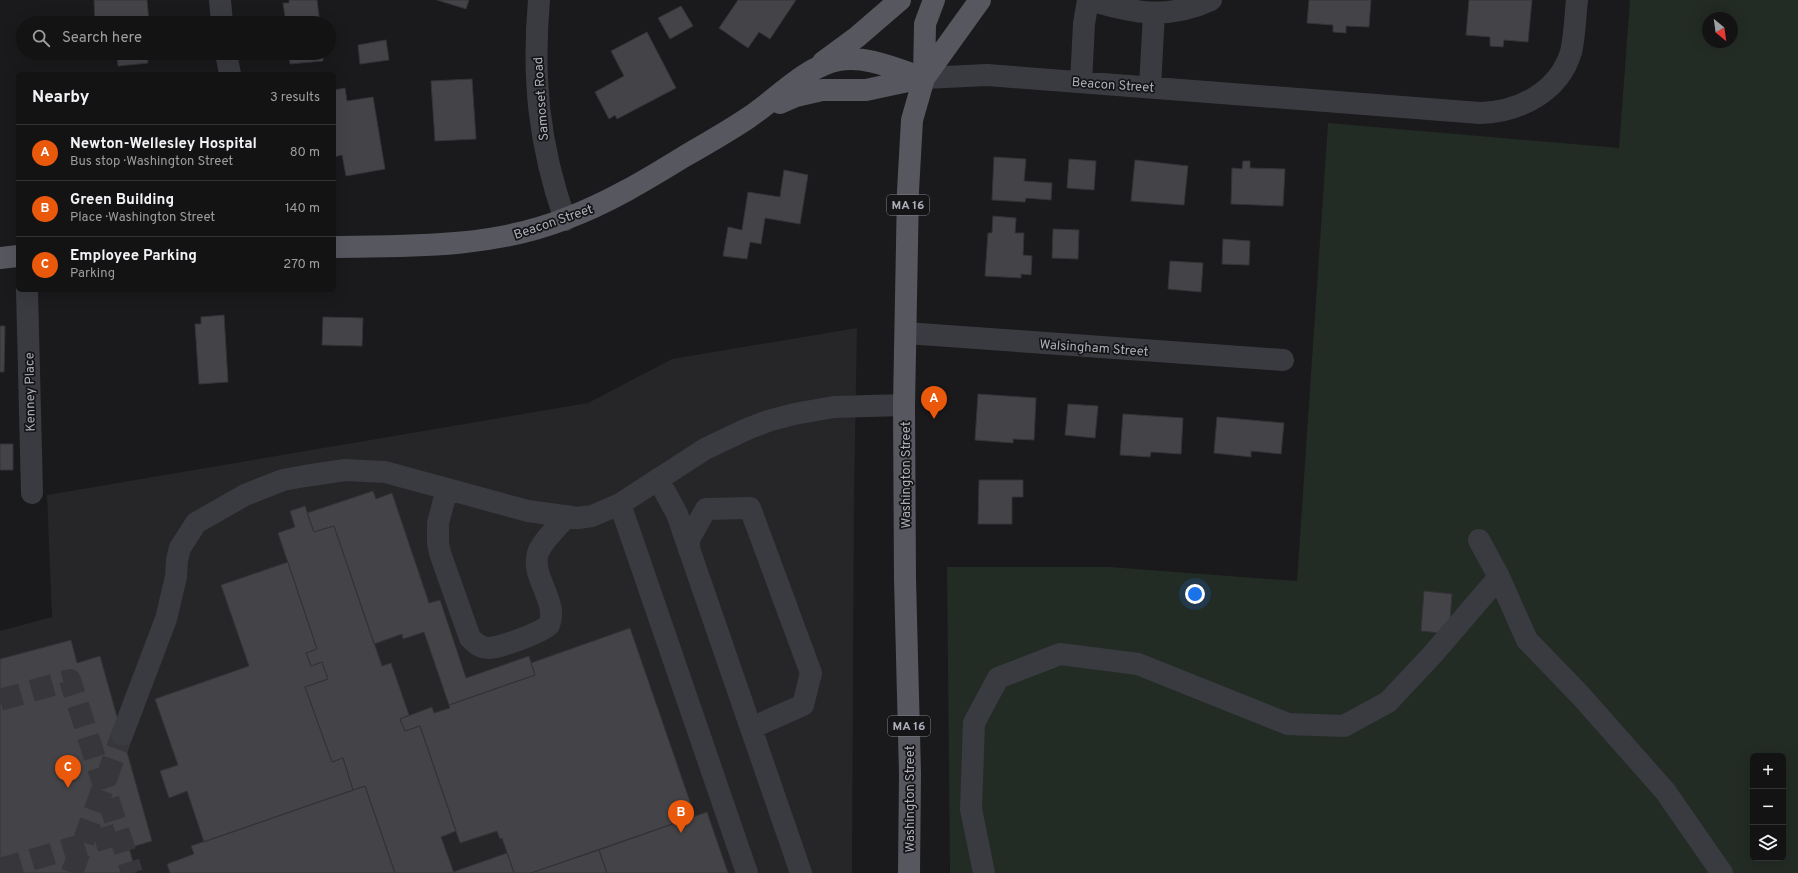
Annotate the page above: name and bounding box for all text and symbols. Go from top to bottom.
north arrow [1702,12,1738,48]
search box [16,16,336,60]
icon: search [30,27,52,49]
text: Search here [62,29,142,48]
street label: Samoset Road [531,56,553,141]
street label: Beacon Street [1071,75,1155,97]
text: Nearby [32,87,89,109]
text: 3 results [270,90,320,106]
text: Newton-Wellesley Hospital [70,135,257,154]
text: A [40,145,50,161]
text: 80 m [290,145,320,161]
text: Bus stop · Washington Street [70,154,233,170]
text: Green Building [70,191,174,210]
road number: MA 16 [887,195,929,215]
text: B [41,201,49,217]
text: 140 m [285,201,320,217]
street label: Beacon Street [512,202,595,244]
text: Place · Washington Street [70,210,215,226]
text: Employee Parking [70,247,197,266]
text: C [41,257,49,273]
text: 270 m [283,257,320,273]
text: Parking [70,266,115,282]
street label: Walsingham Street [1039,337,1149,361]
street label: Kenney Place [22,352,40,432]
pin: A [921,386,947,419]
street label: Washington Street [899,421,915,529]
your location [1185,584,1205,604]
road number: MA 16 [888,716,930,736]
street label: Washington Street [903,745,919,853]
map controls [1750,753,1786,861]
button: + [1750,753,1786,789]
pin: C [55,755,81,788]
button: − [1750,789,1786,825]
pin: B [668,800,694,833]
button: layers [1750,825,1786,861]

